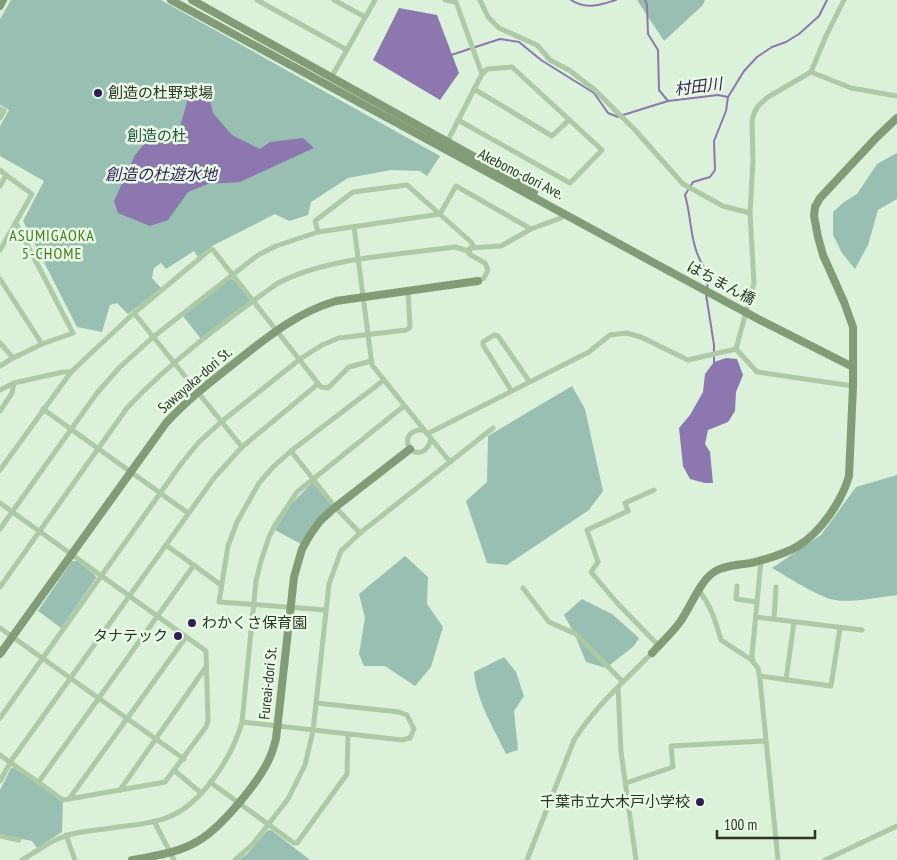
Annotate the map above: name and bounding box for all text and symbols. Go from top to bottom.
water label: 村田川 [673,73,725,99]
place label: 創造の杜野球場 [108,83,213,102]
marker: 創造の杜野球場 [92,87,104,99]
park label: 創造の杜 [127,126,187,145]
street label: Akebono-dori Ave. [475,144,568,203]
water label: 創造の杜遊水地 [105,164,219,184]
district label: ASUMIGAOKA 5-CHOME [9,225,95,263]
street label: はちまん橋 [684,257,759,309]
street label: Sawayaka-dori St. [154,342,236,417]
place label: わかくさ保育園 [202,613,307,632]
marker: わかくさ保育園 [186,617,198,629]
place label: タナテック [93,626,168,645]
marker: タナテック [172,630,184,642]
street label: Fureai-dori St. [254,645,281,720]
place label: 千葉市立大木戸小学校 [540,792,690,811]
marker: 千葉市立大木戸小学校 [694,796,706,808]
scale bar [717,808,814,840]
text: 100 m [724,815,757,834]

